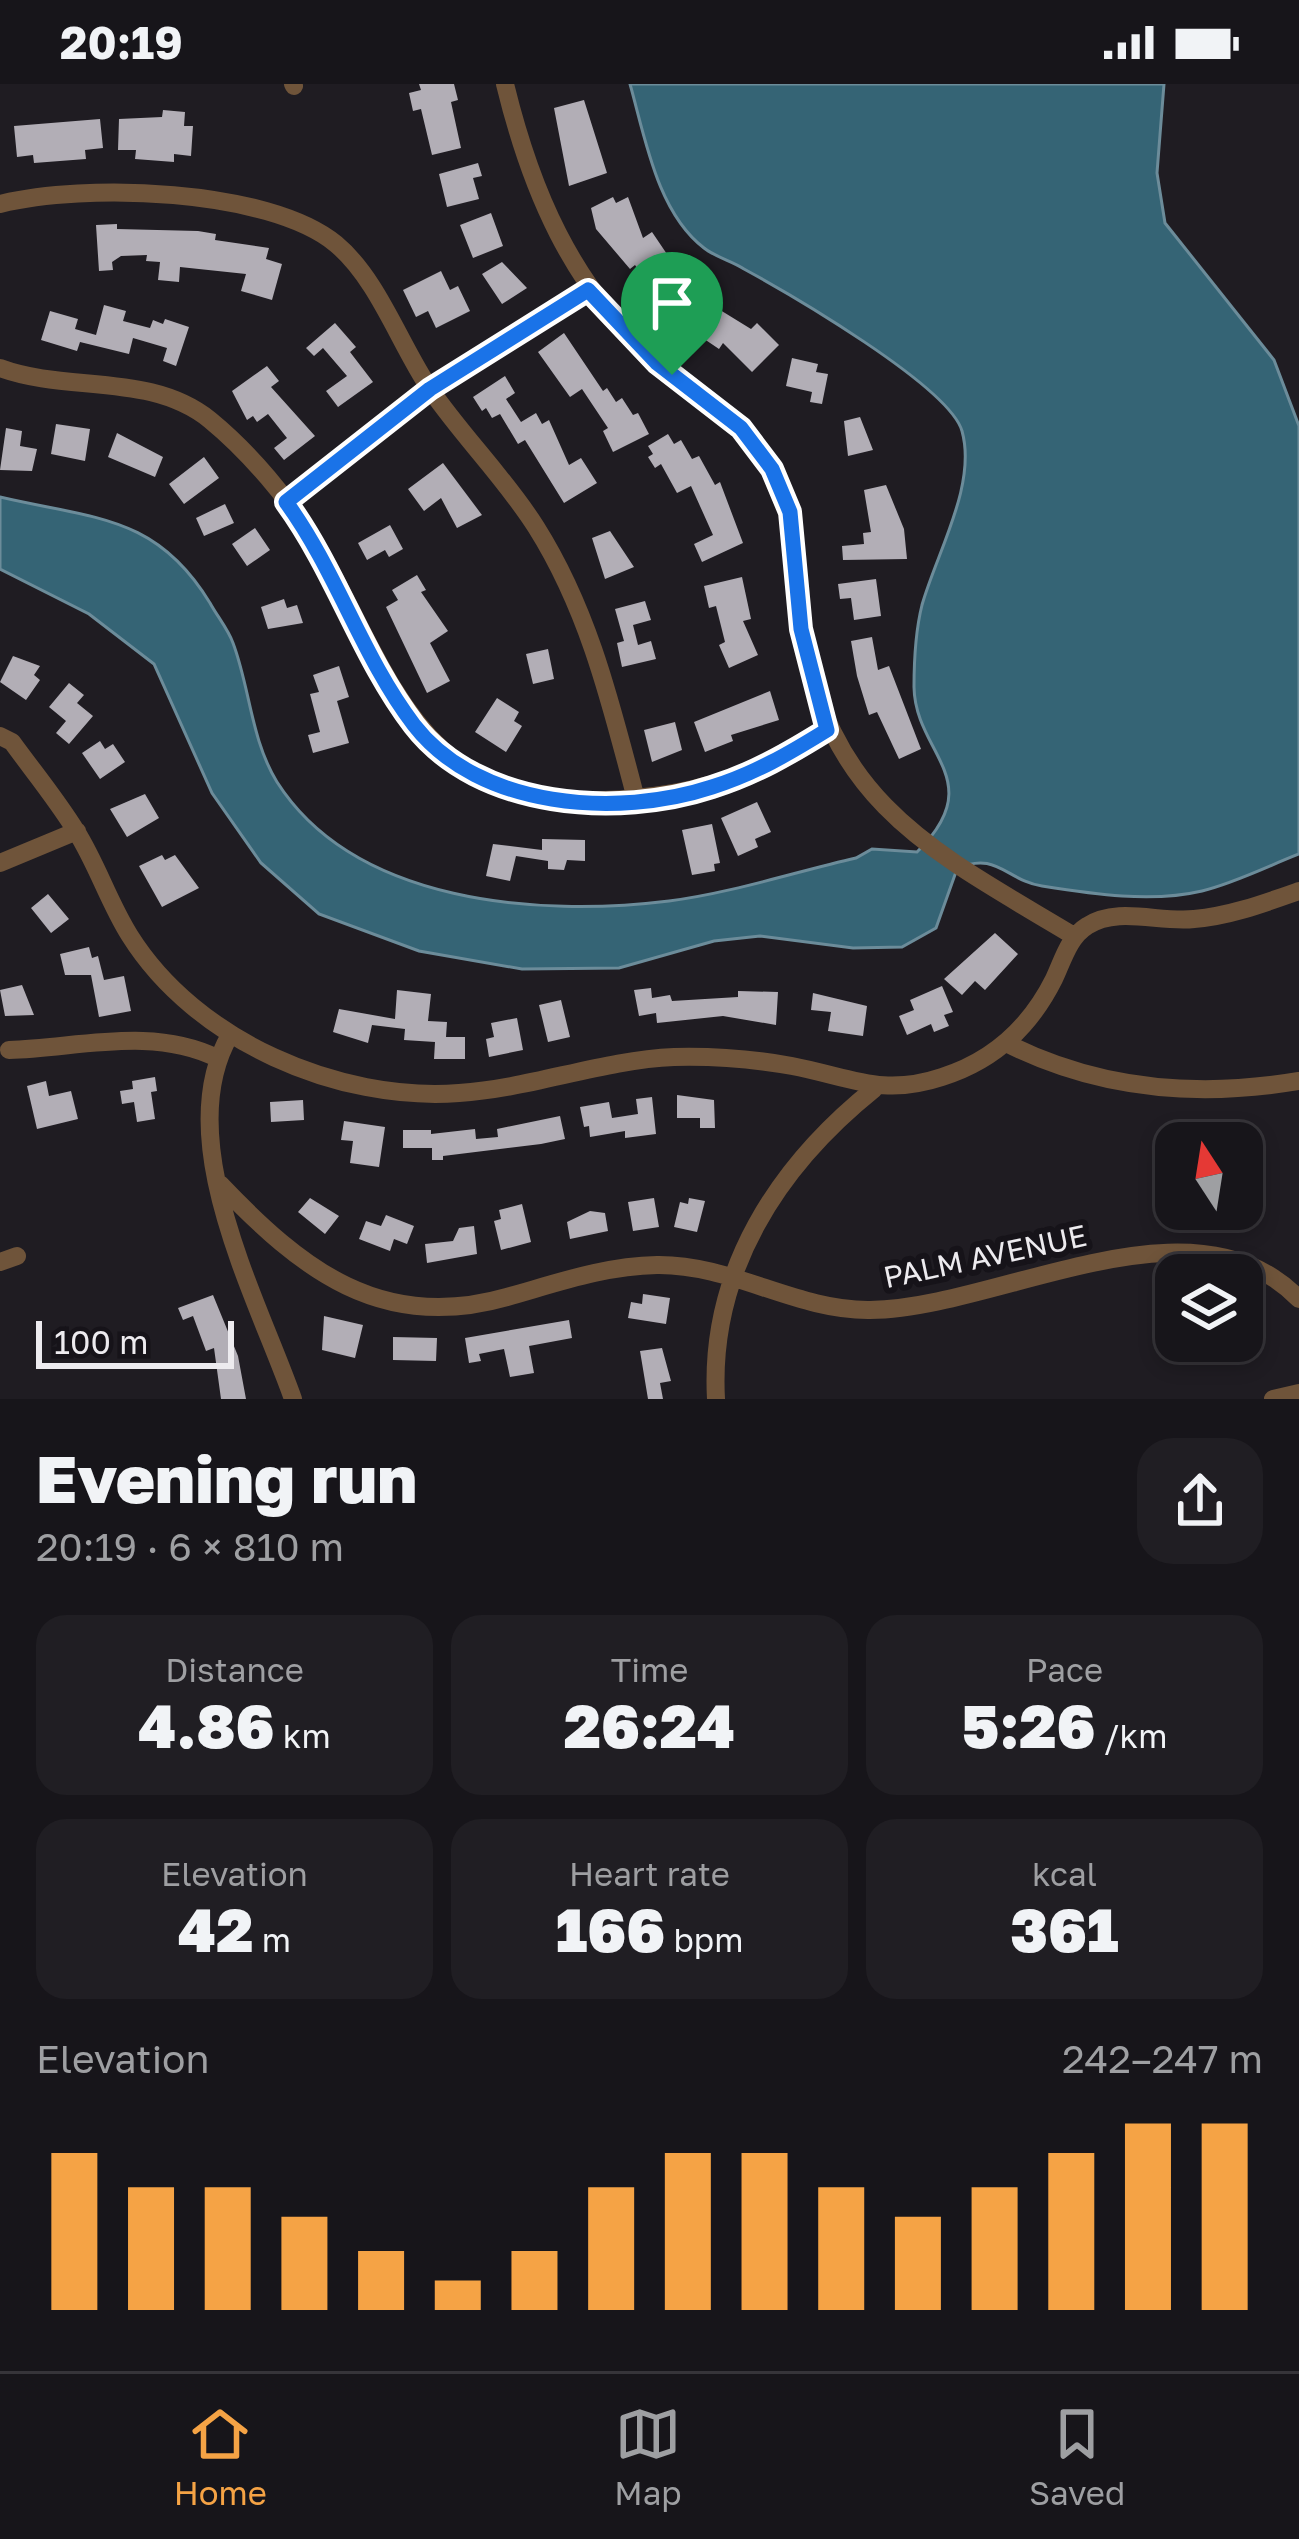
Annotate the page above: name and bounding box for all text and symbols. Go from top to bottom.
text: 20:19 [60,15,183,69]
pin [621,252,723,375]
icon: arrive [639,270,705,336]
north arrow [1155,1122,1263,1230]
map controls [1155,1122,1263,1362]
street label: PALM AVENUE [880,1217,1090,1295]
button: layers [1155,1254,1263,1362]
scale bar [36,1315,234,1368]
text: 100 m [54,1322,148,1361]
text: Evening run [36,1438,417,1518]
button: share [1137,1438,1263,1564]
text: 20:19 · 6 × 810 m [36,1523,344,1570]
text: Distance [165,1650,304,1689]
text: Time [611,1650,688,1689]
text: Pace [1026,1650,1103,1689]
text: 4.86 [138,1689,275,1761]
text: 26:24 [564,1689,735,1761]
text: 5:26 [962,1689,1095,1761]
text: km [275,1716,331,1755]
text: /km [1095,1716,1167,1755]
text: Elevation [161,1854,308,1893]
text: Heart rate [569,1854,730,1893]
text: kcal [1032,1854,1097,1893]
text: 42 [178,1893,253,1965]
text: 166 [556,1893,665,1965]
text: 361 [1010,1893,1119,1965]
text: m [253,1920,291,1959]
text: bpm [665,1920,743,1959]
text: Elevation [36,2035,209,2082]
text: 242–247 m [1062,2035,1263,2082]
tab: Home [174,2401,267,2512]
tab: Map [614,2401,682,2512]
tab: Saved [1029,2401,1125,2512]

